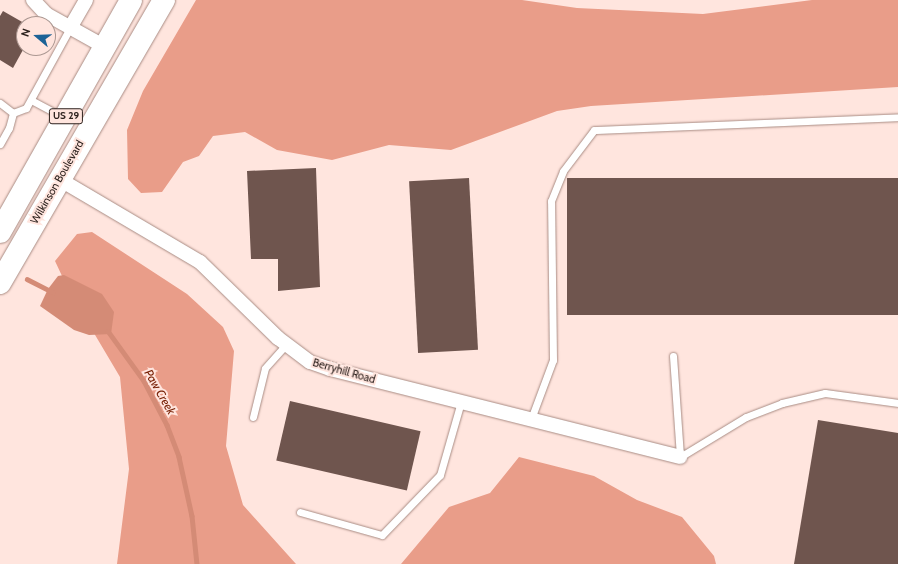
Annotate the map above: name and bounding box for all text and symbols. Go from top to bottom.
north arrow [16,16,56,56]
text: N [18,26,33,38]
road number: US 29 [48,108,84,124]
street label: Wilkinson Boulevard [28,138,86,226]
street label: Berryhill Road [311,356,377,386]
water label: Paw Creek [141,367,179,417]

